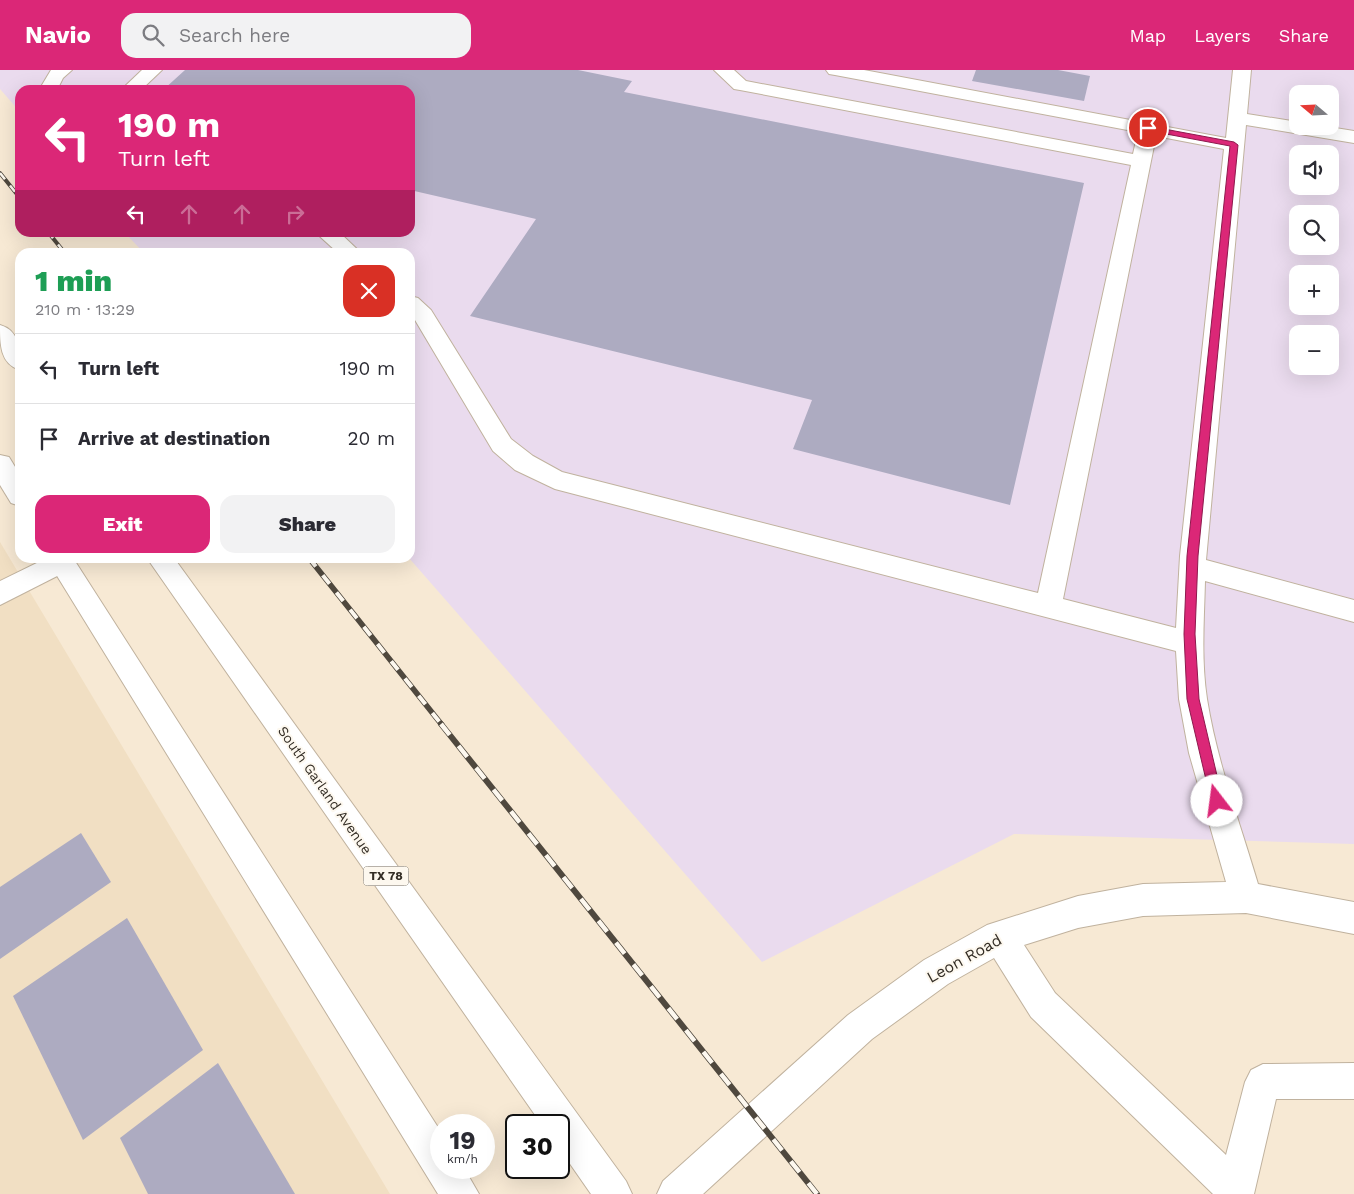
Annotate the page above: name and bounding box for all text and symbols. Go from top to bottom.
search box [121,13,471,58]
text: Navio [25,21,91,49]
icon: search [139,21,167,49]
text: Search here [179,24,290,47]
text: Map [1129,25,1166,46]
text: Layers [1194,25,1251,46]
text: Share [1279,25,1329,46]
north arrow [1289,85,1339,135]
map controls [1289,85,1339,375]
text: 190 m [118,104,220,146]
icon: left [35,105,100,170]
pin [1127,107,1169,149]
icon: arrive [1134,114,1162,142]
button: sound [1289,145,1339,195]
text: Turn left [118,146,210,171]
icon: left [122,200,150,228]
icon: ahead [175,200,203,228]
icon: ahead [228,200,256,228]
icon: right [281,200,309,228]
button: search [1289,205,1339,255]
text: 1 min [35,263,112,298]
button: close [343,265,395,317]
button: + [1289,265,1339,315]
text: 210 m · 13:29 [35,300,135,319]
button: − [1289,325,1339,375]
icon: left [35,355,63,383]
text: Turn left [78,357,159,380]
text: 190 m [339,357,395,380]
icon: arrive [35,425,63,453]
text: Arrive at destination [78,427,270,450]
text: 20 m [348,427,395,450]
button: Exit [35,495,210,553]
button: Share [220,495,395,553]
street label: South Garland Avenue [275,723,375,857]
position arrow [1190,774,1242,826]
road number: TX 78 [364,866,408,886]
street label: Leon Road [924,930,1005,987]
speed limit sign: 30 [505,1114,570,1179]
text: 19 [449,1126,476,1155]
text: km/h [447,1152,478,1166]

